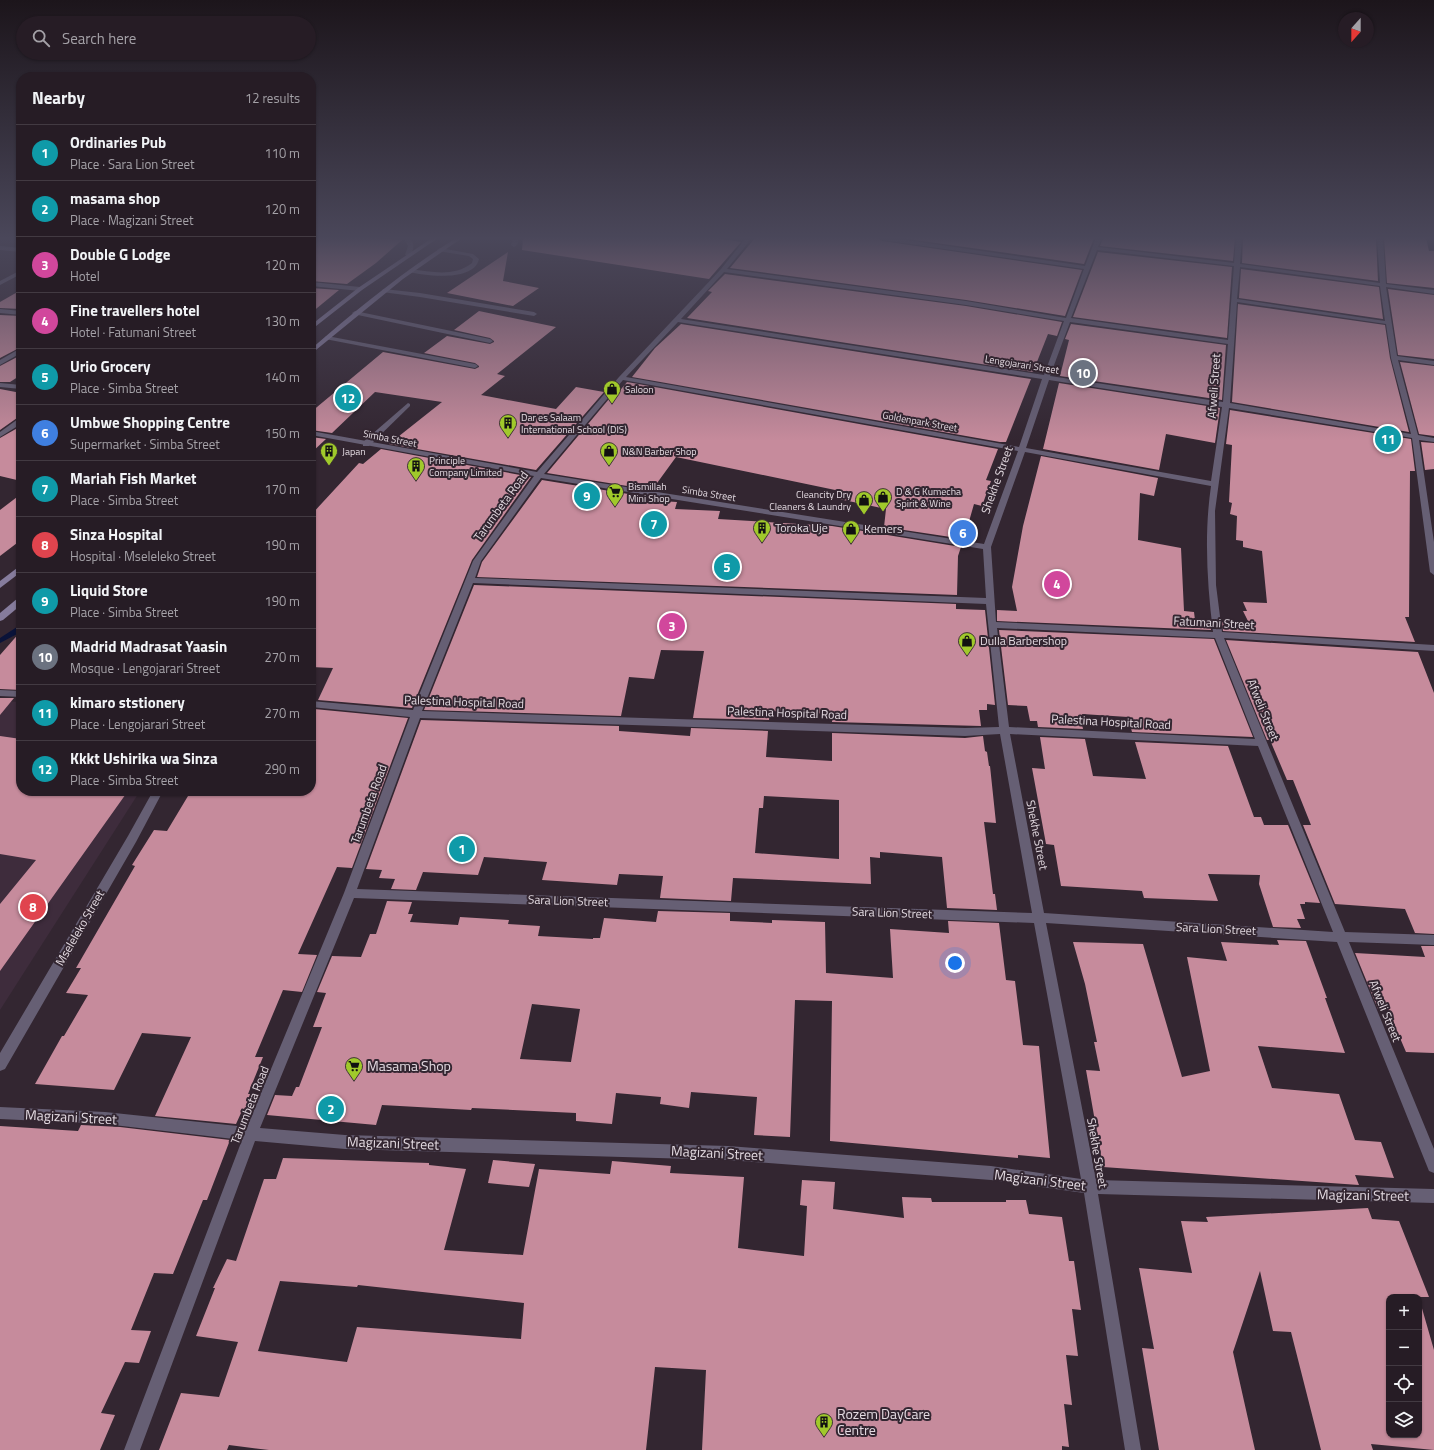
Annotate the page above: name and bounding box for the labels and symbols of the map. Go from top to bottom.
north arrow [1338,12,1374,48]
street label: Lengojarari Street [984,351,1061,378]
street label: Afweli Street [1202,352,1225,419]
pin: 10 [1070,358,1096,388]
shop icon: Saloon [602,379,622,404]
place label: Saloon [625,382,654,397]
pin: 12 [335,383,361,413]
street label: Goldenpark Street [881,408,959,436]
place label: Dar es Salaam International School (DIS) [521,410,627,437]
building icon: Dar es Salaam International School (DIS) [498,413,518,438]
pin: 11 [1375,424,1401,454]
street label: Simba Street [362,426,418,451]
building icon: Japan [319,441,339,466]
shop icon: N&N Barber Shop [599,441,619,466]
street label: Shekhe Street [975,443,1018,516]
place label: Japan [342,444,366,459]
place label: N&N Barber Shop [622,444,697,459]
place label: Principle Company Limited [429,453,502,480]
building icon: Principle Company Limited [406,456,426,481]
street label: Tarumbeta Road [469,467,533,545]
place label: Bismillah Mini Shop [628,479,670,506]
pin: 9 [574,481,600,511]
supermarket icon: Bismillah Mini Shop [605,482,625,507]
street label: Simba Street [681,482,737,505]
place label: D & G Kumecha Spirit & Wine [896,484,961,511]
place label: Cleancity Dry Cleaners & Laundry [769,487,851,514]
shop icon: D & G Kumecha Spirit & Wine [873,487,893,512]
shop icon: Cleancity Dry Cleaners & Laundry [854,490,874,515]
pin: 7 [641,509,667,539]
building icon: Toroka Uje [752,518,772,543]
place label: Toroka Uje [775,518,828,537]
pin: 6 [950,518,976,548]
shop icon: Kemers [841,519,861,544]
place label: Kemers [864,519,903,538]
pin: 5 [714,552,740,582]
pin: 4 [1044,569,1070,599]
pin: 3 [659,611,685,641]
street label: Fatumani Street [1173,611,1256,634]
shop icon: Dulla Barbershop [957,631,977,656]
place label: Dulla Barbershop [980,631,1067,650]
street label: Afweli Street [1242,676,1285,744]
street label: Palestina Hospital Road [404,690,524,713]
street label: Palestina Hospital Road [727,701,847,724]
street label: Palestina Hospital Road [1051,709,1171,734]
street label: Tarumbeta Road [345,762,392,846]
street label: Shekhe Street [1021,798,1054,872]
pin: 1 [449,834,475,864]
street label: Mseleleko Street [50,886,109,969]
street label: Sara Lion Street [528,890,609,911]
pin: 8 [20,892,46,922]
street label: Sara Lion Street [852,902,933,923]
street label: Sara Lion Street [1176,917,1257,940]
your location [945,953,965,973]
street label: Afweli Street [1364,977,1407,1045]
place label: Masama Shop [367,1055,451,1076]
supermarket icon: Masama Shop [344,1056,364,1081]
street label: Tarumbeta Road [225,1063,274,1147]
pin: 2 [318,1094,344,1124]
street label: Magizani Street [24,1104,118,1129]
street label: Shekhe Street [1082,1116,1113,1190]
street label: Magizani Street [347,1130,440,1155]
street label: Magizani Street [670,1140,764,1165]
street label: Magizani Street [993,1163,1087,1196]
street label: Magizani Street [1317,1183,1409,1206]
place label: Rozem DayCare Centre [837,1403,930,1440]
building icon: Rozem DayCare Centre [814,1412,834,1437]

